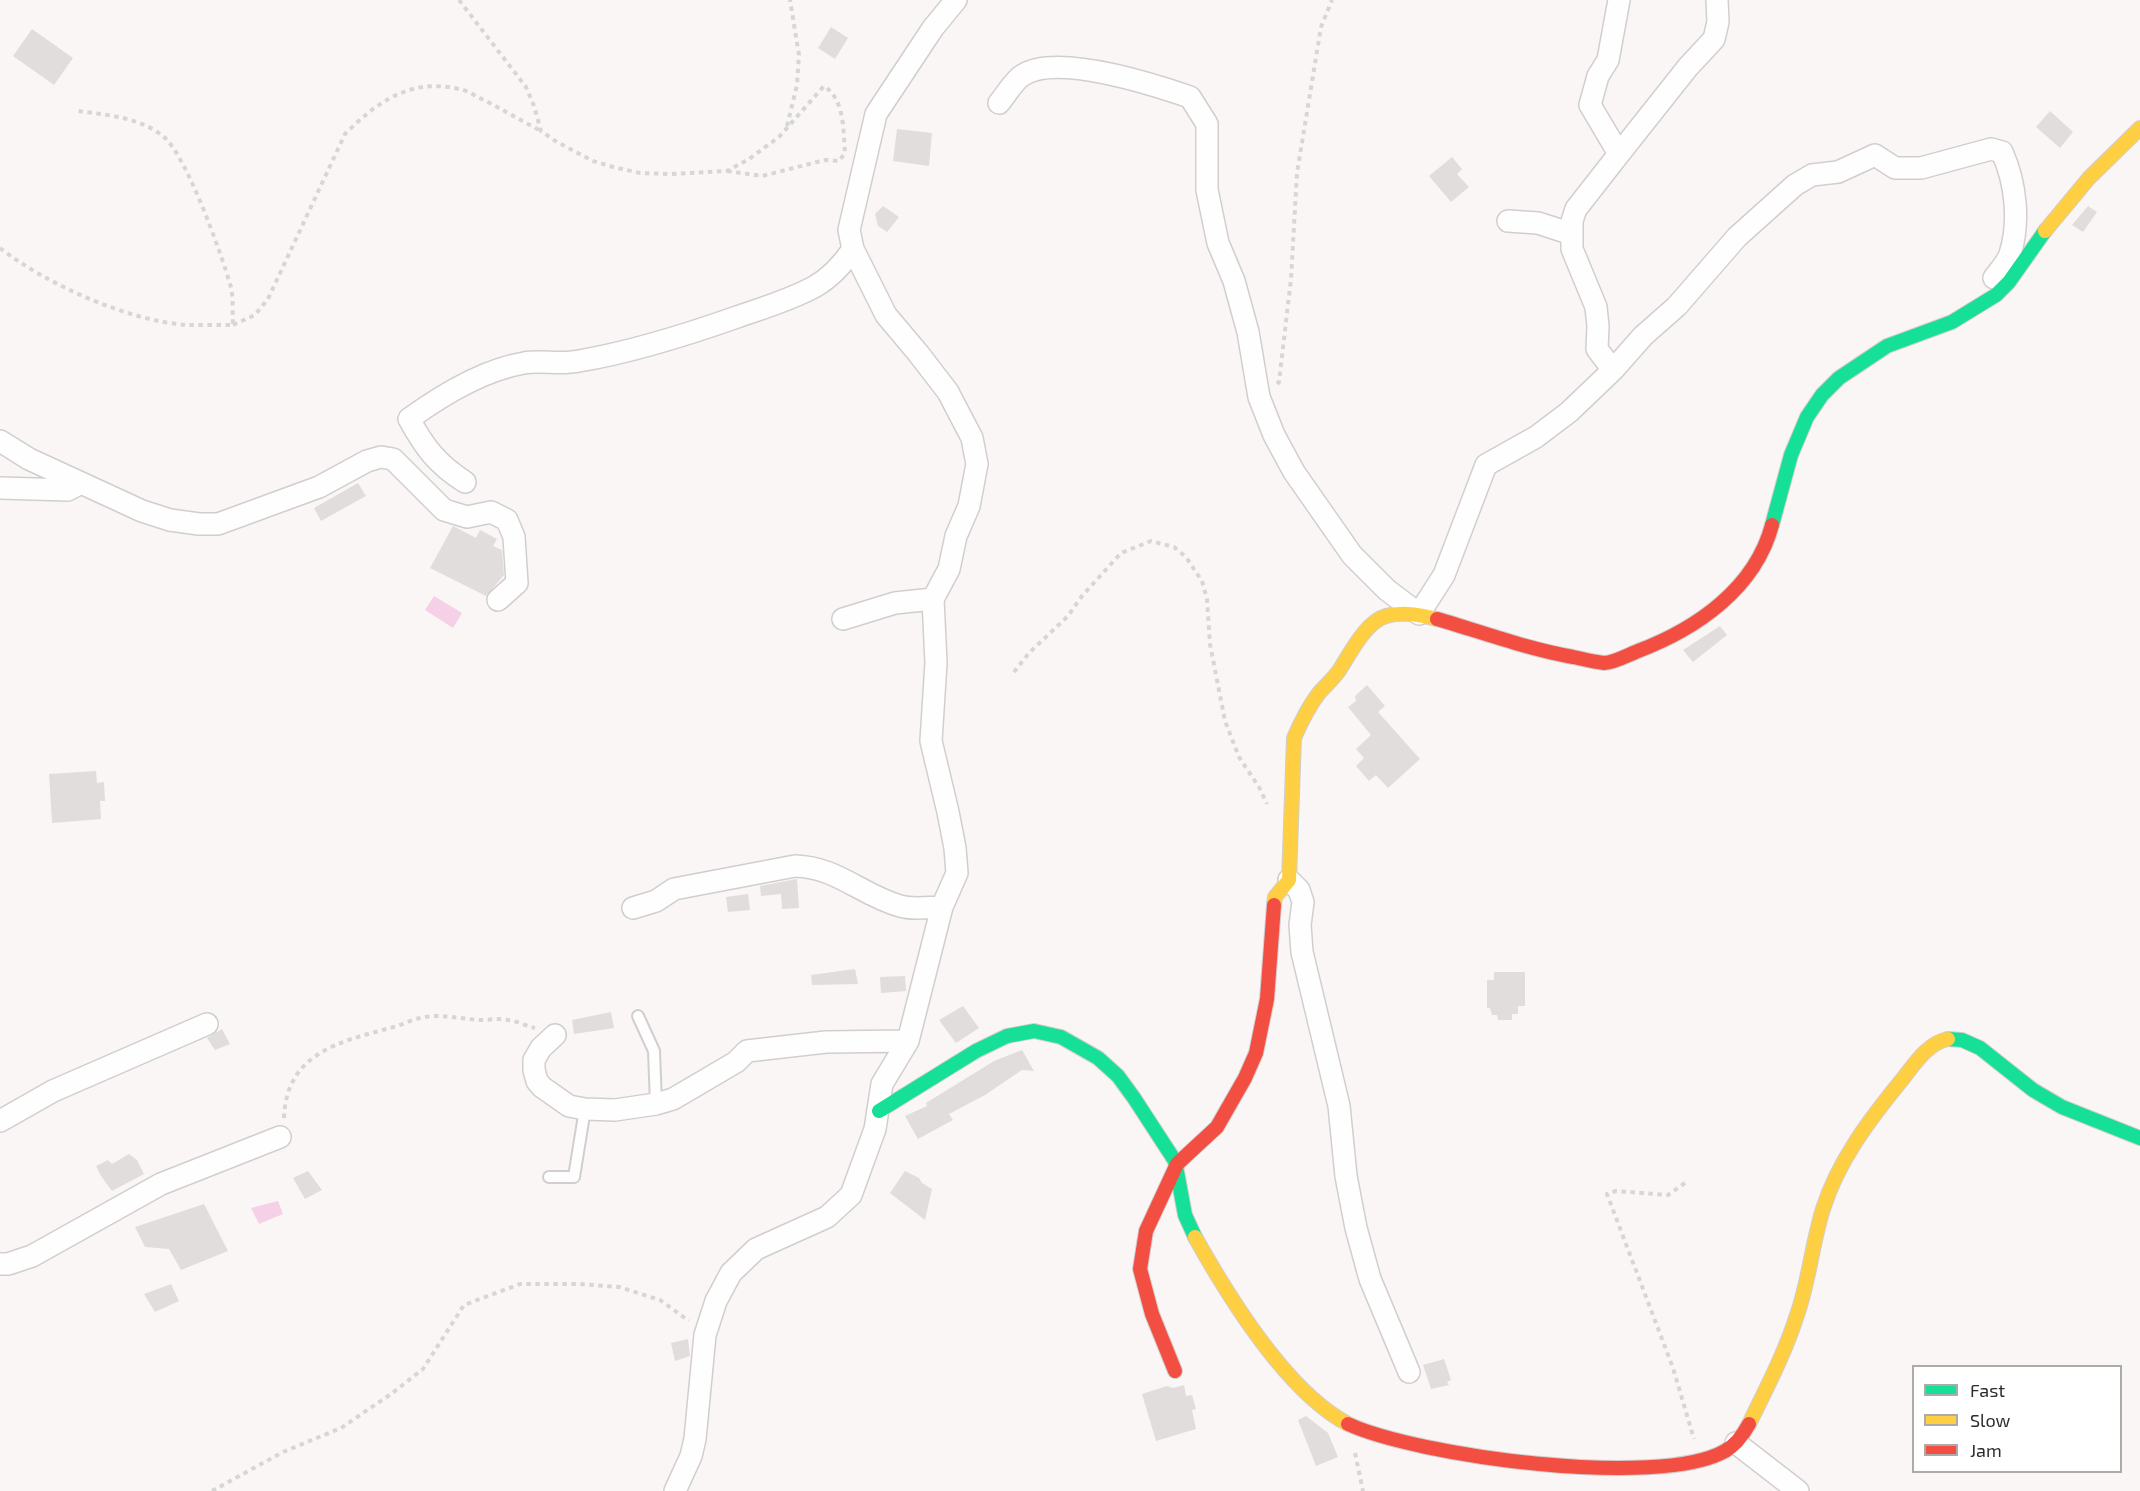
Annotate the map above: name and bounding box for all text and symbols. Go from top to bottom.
legend [1912,1365,2122,1473]
text: Fast [1970,1379,2005,1401]
text: Slow [1970,1409,2010,1431]
text: Jam [1970,1439,2002,1461]

